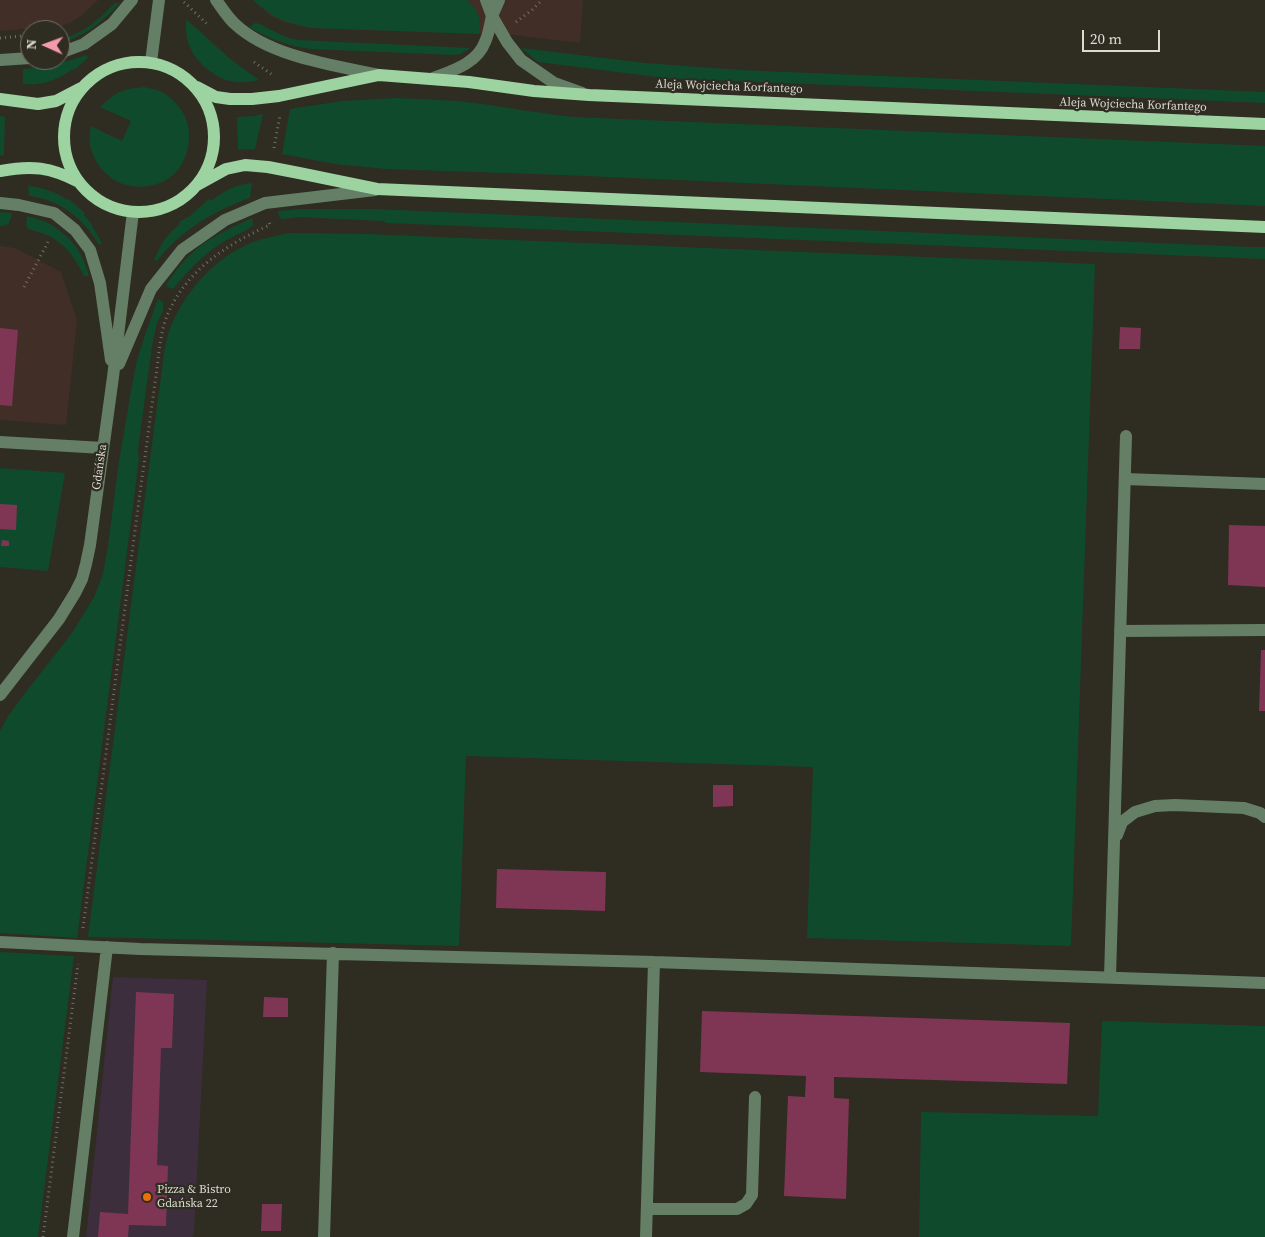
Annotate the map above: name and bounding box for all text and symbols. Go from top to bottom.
north arrow [20,20,70,70]
scale bar [1085,20,1162,52]
text: 20 m [1090,28,1122,49]
text: N [21,39,41,50]
street label: Aleja Wojciecha Korfantego [655,77,803,97]
street label: Aleja Wojciecha Korfantego [1059,95,1207,115]
street label: Gdańska [90,443,110,491]
place label: Pizza & Bistro Gdańska 22 [157,1183,231,1211]
marker: Pizza & Bistro Gdańska 22 [141,1191,153,1203]

